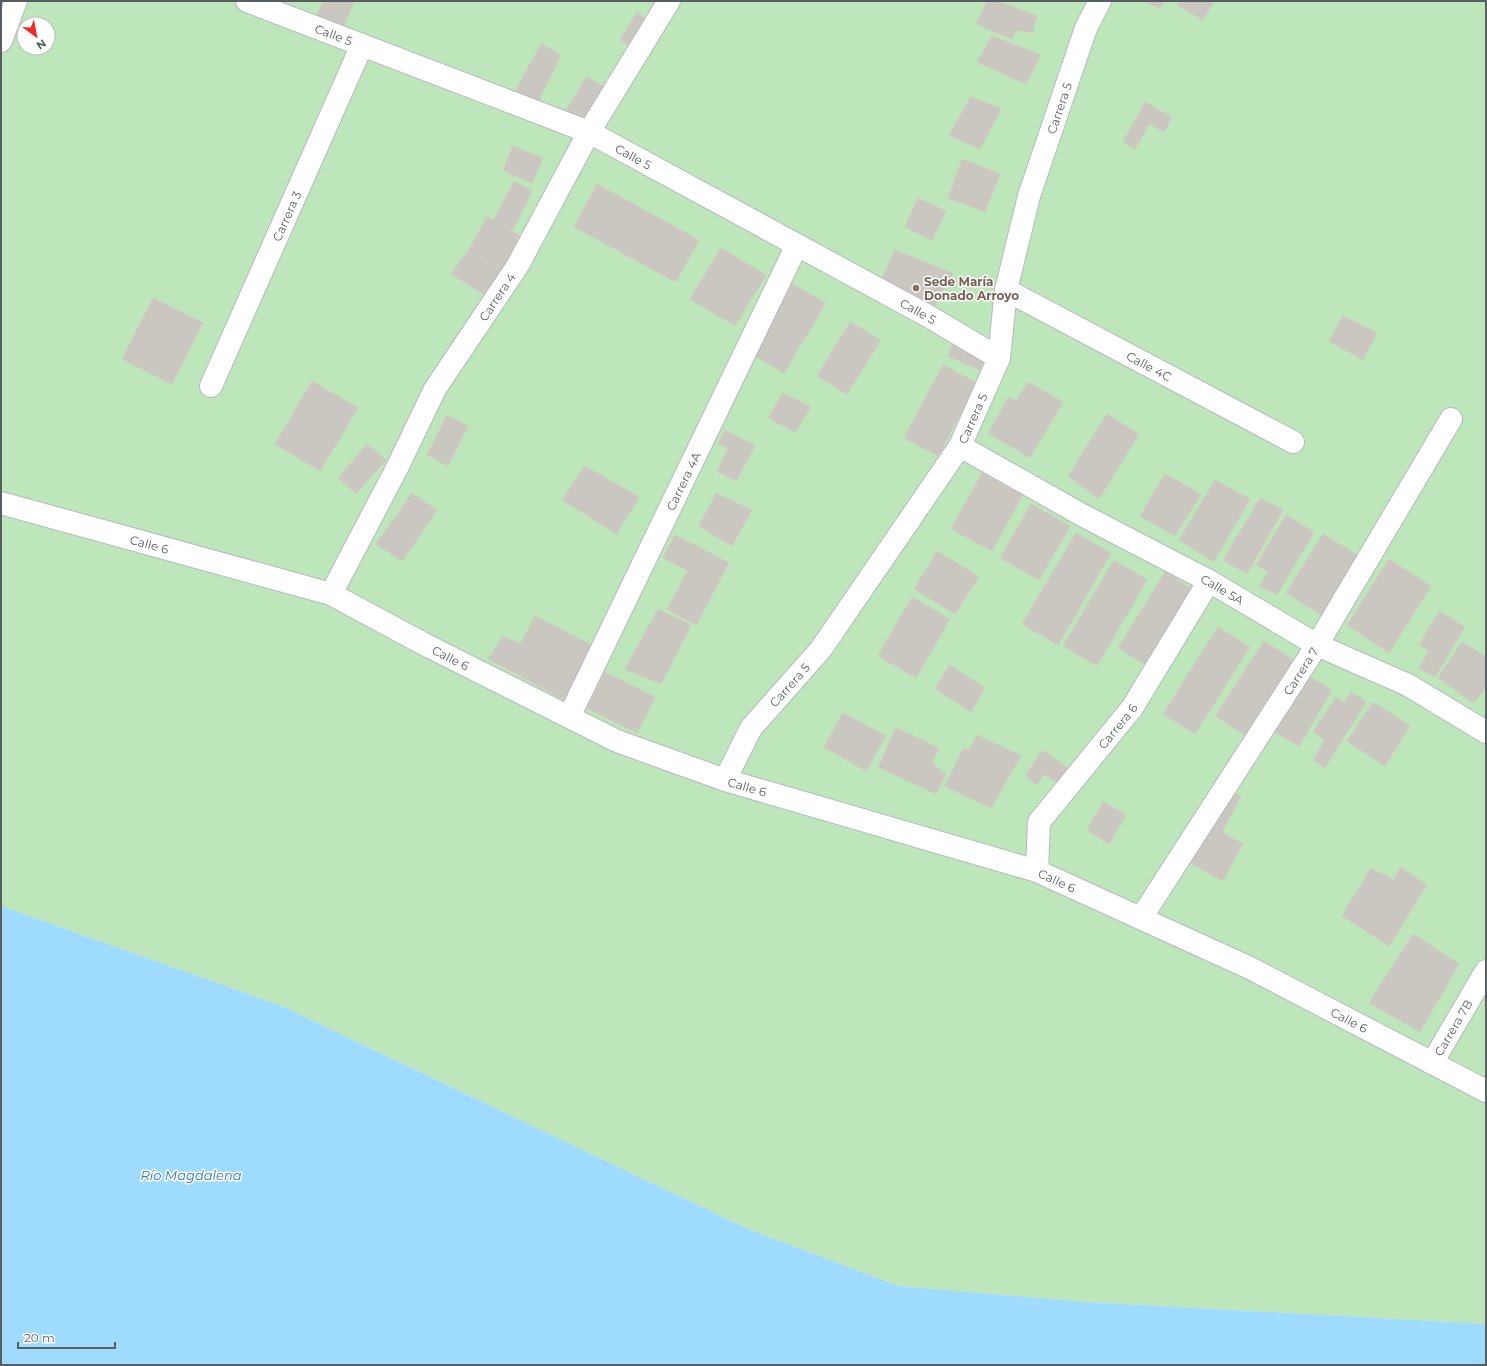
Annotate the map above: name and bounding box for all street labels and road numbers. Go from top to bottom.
street label: Calle 5 [313,20,355,48]
street label: Carrera 5 [1043,80,1075,136]
street label: Calle 5 [613,140,655,172]
street label: Carrera 3 [269,188,304,243]
street label: Carrera 4 [475,270,518,324]
street label: Calle 5 [898,295,939,327]
street label: Calle 4C [1124,348,1175,384]
street label: Carrera 5 [955,391,990,446]
street label: Carrera 4A [662,449,704,513]
street label: Calle 6 [128,531,171,556]
street label: Calle 5A [1198,571,1247,608]
street label: Calle 6 [430,642,472,673]
street label: Carrera 7 [1279,644,1321,698]
street label: Carrera 5 [766,660,813,710]
street label: Carrera 6 [1094,701,1140,752]
street label: Calle 6 [726,774,768,799]
street label: Calle 6 [1036,865,1078,895]
street label: Carrera 7B [1430,997,1475,1059]
street label: Calle 6 [1328,1004,1371,1036]

